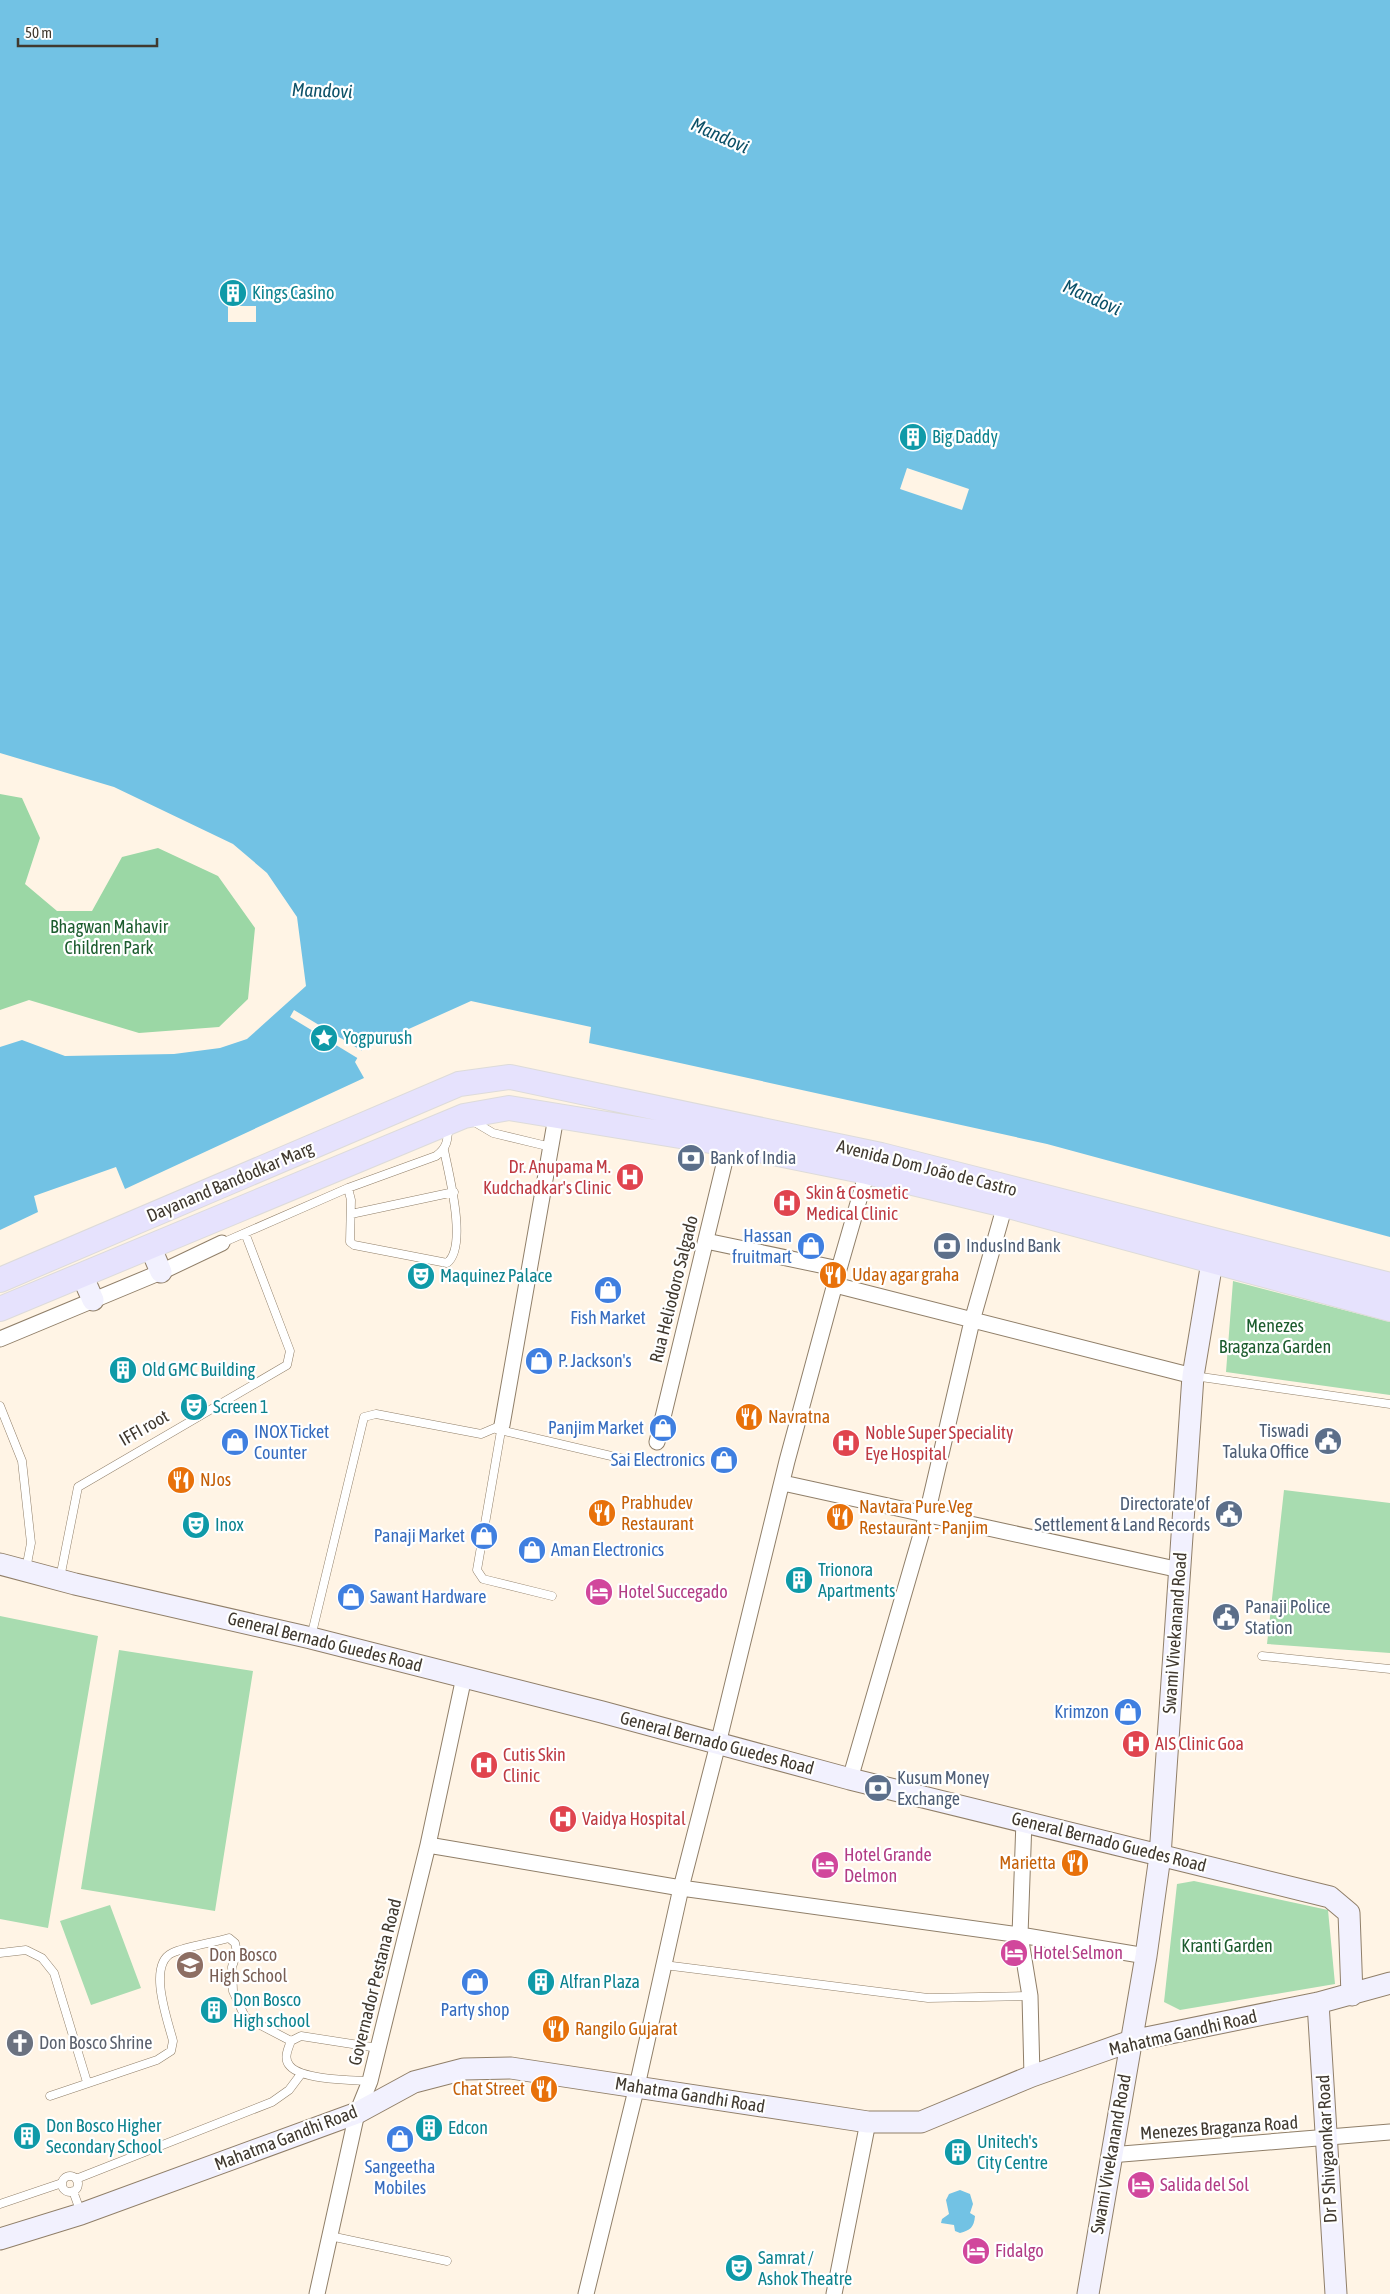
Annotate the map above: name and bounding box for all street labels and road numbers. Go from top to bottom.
street label: Avenida Dom João de Castro [835,1135,1019,1200]
street label: Dayanand Bandodkar Marg [143,1137,317,1226]
street label: Rua Heliodoro Salgado [645,1213,702,1365]
street label: IFFI root [115,1405,172,1450]
street label: Swami Vivekanand Road [1158,1552,1191,1714]
street label: General Bernado Guedes Road [226,1607,425,1676]
street label: General Bernado Guedes Road [618,1706,816,1779]
street label: General Bernado Guedes Road [1010,1807,1209,1876]
street label: Governador Pestana Road [344,1896,405,2067]
street label: Mahatma Gandhi Road [1107,2005,1259,2060]
street label: Mahatma Gandhi Road [614,2072,766,2117]
street label: Swami Vivekanand Road [1086,2072,1135,2235]
street label: Dr P Shivgaonkar Road [1312,2074,1341,2224]
street label: Mahatma Gandhi Road [211,2101,360,2174]
street label: Menezes Braganza Road [1139,2112,1299,2144]

